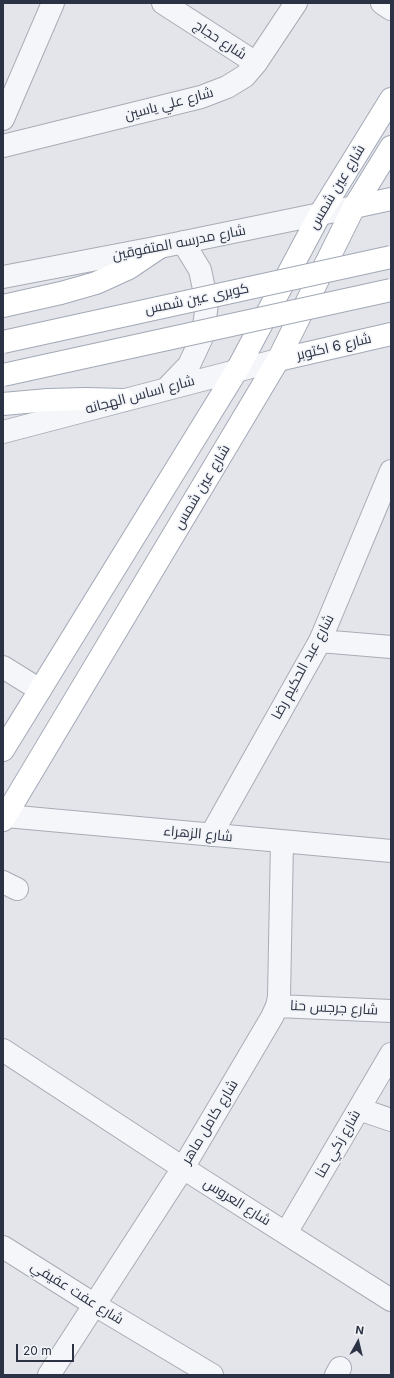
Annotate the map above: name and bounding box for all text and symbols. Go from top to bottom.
street label: شارع حجاج [190,17,250,63]
street label: شارع علي ياسين [123,84,215,124]
street label: شارع عين شمس [305,142,369,232]
street label: شارع مدرسه المتفوقين [111,222,247,264]
street label: كوبرى عين شمس [143,280,251,318]
street label: شارع 6 اكتوبر [295,330,373,364]
street label: شارع اساس الهجانه [83,372,197,418]
street label: شارع عين شمس [170,442,234,532]
street label: شارع عبد الحكيم رضا [268,612,338,722]
street label: شارع الزهراء [163,823,233,845]
street label: شارع جرجس حنا [290,997,378,1019]
street label: شارع كامل ماهر [178,1077,242,1167]
street label: شارع زكي حنا [312,1107,364,1181]
street label: شارع العروس [200,1175,274,1229]
street label: شارع عفت عفيفي [27,1258,127,1328]
north arrow [338,1322,378,1362]
text: N [355,1323,365,1338]
scale bar [18,1336,76,1362]
text: 20 m [23,1343,52,1358]

